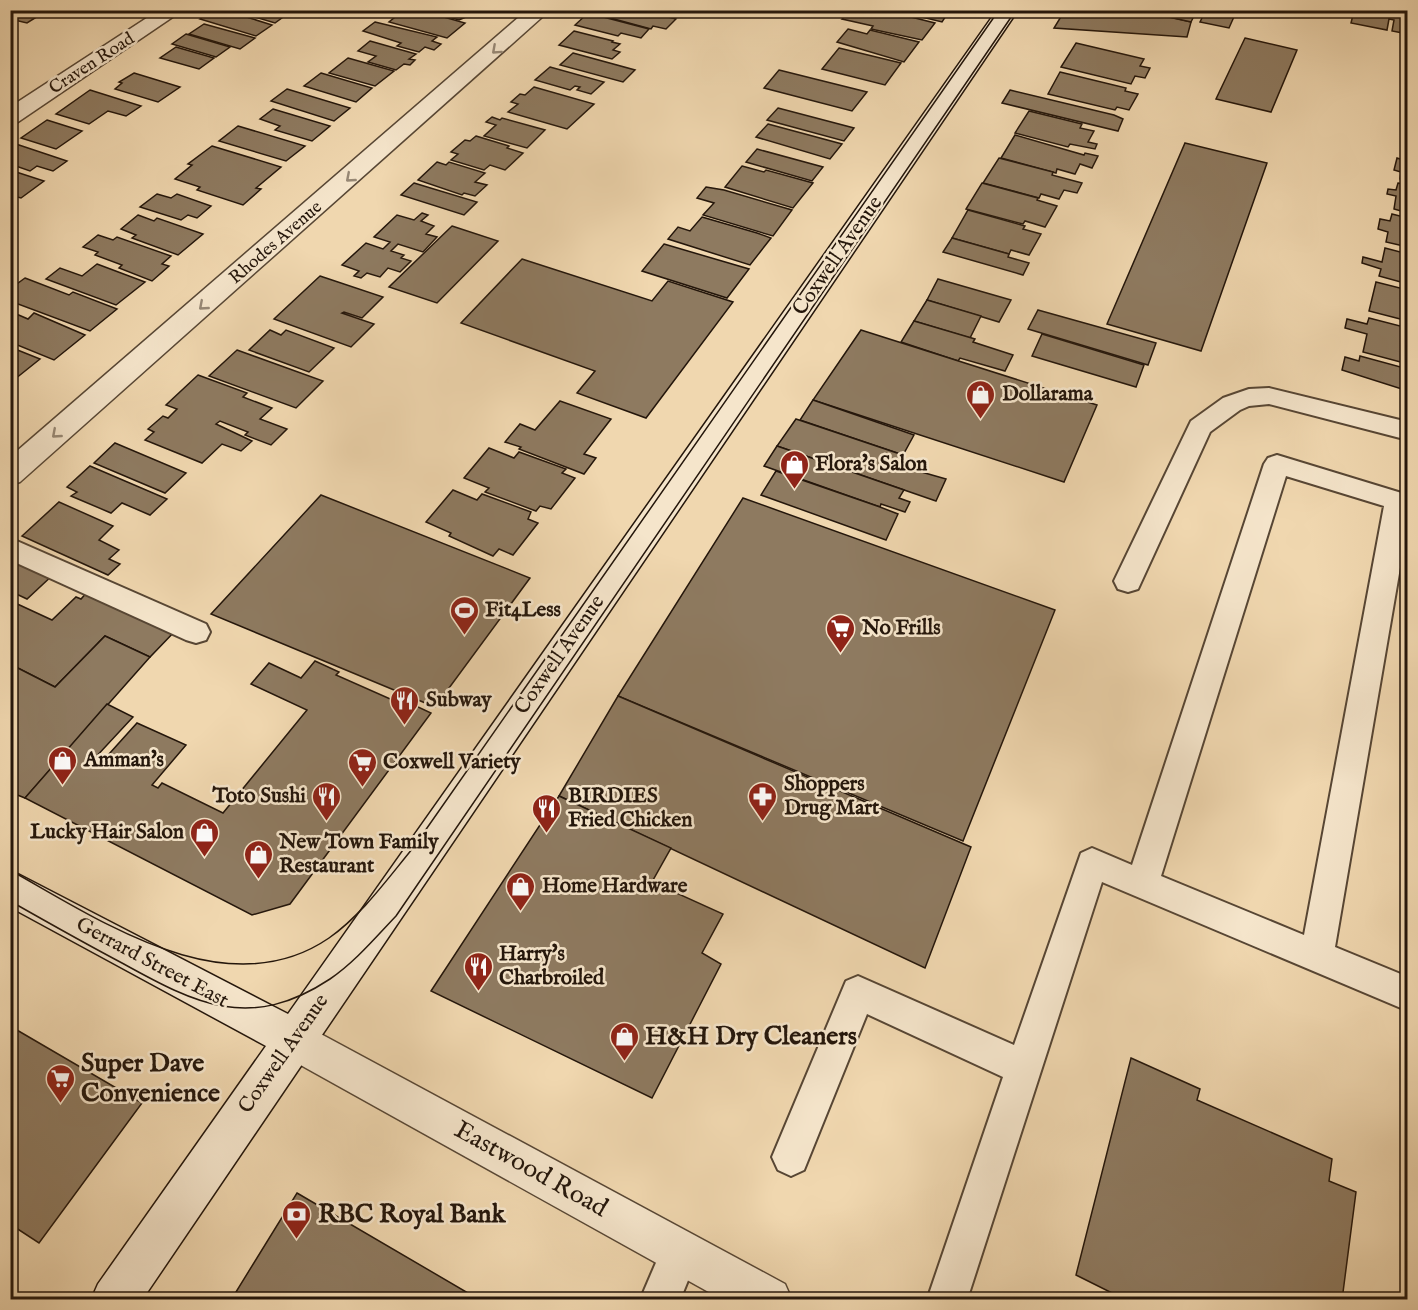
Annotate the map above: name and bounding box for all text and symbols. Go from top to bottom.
street label: Craven Road [45,28,139,100]
one-way arrow [493,43,503,54]
one-way arrow [346,171,357,182]
street label: Coxwell Avenue [787,191,889,321]
street label: Rhodes Avenue [225,196,327,290]
one-way arrow [199,299,210,310]
shop icon: Dollarama [965,378,997,420]
place label: Dollarama [1002,381,1094,408]
one-way arrow [52,427,63,438]
shop icon: Flora's Salon [778,448,810,490]
place label: Flora's Salon [815,451,928,478]
street label: Coxwell Avenue [509,590,611,720]
sports icon: Fit4Less [448,594,480,636]
place label: Fit4Less [485,597,561,624]
supermarket icon: No Frills [825,612,857,654]
place label: No Frills [861,615,941,642]
restaurant icon: Subway [389,684,421,726]
place label: Subway [426,687,492,714]
shop icon: Amman's [47,744,79,786]
supermarket icon: Coxwell Variety [346,746,378,788]
place label: Amman's [83,747,164,774]
place label: Coxwell Variety [383,749,521,776]
place label: Shoppers Drug Mart [784,771,880,822]
restaurant icon: Toto Sushi [311,780,343,822]
pharmacy icon: Shoppers Drug Mart [747,780,779,822]
place label: Toto Sushi [211,783,306,810]
place label: BIRDIES Fried Chicken [568,783,692,834]
restaurant icon: BIRDIES Fried Chicken [531,792,563,834]
shop icon: Lucky Hair Salon [189,816,221,858]
place label: Lucky Hair Salon [30,819,184,846]
place label: New Town Family Restaurant [278,829,439,880]
shop icon: New Town Family Restaurant [242,838,274,880]
shop icon: Home Hardware [505,870,537,912]
place label: Home Hardware [542,873,688,900]
street label: Gerrard Street East [71,911,233,1015]
place label: Harry's Charbroiled [499,941,605,992]
restaurant icon: Harry's Charbroiled [462,950,494,992]
street label: Coxwell Avenue [233,989,335,1119]
shop icon: H&H Dry Cleaners [608,1020,640,1062]
place label: H&H Dry Cleaners [645,1020,857,1053]
place label: Super Dave Convenience [81,1047,220,1110]
supermarket icon: Super Dave Convenience [44,1062,76,1104]
street label: Eastwood Road [448,1113,614,1225]
bank icon: RBC Royal Bank [281,1198,313,1240]
place label: RBC Royal Bank [318,1198,506,1231]

